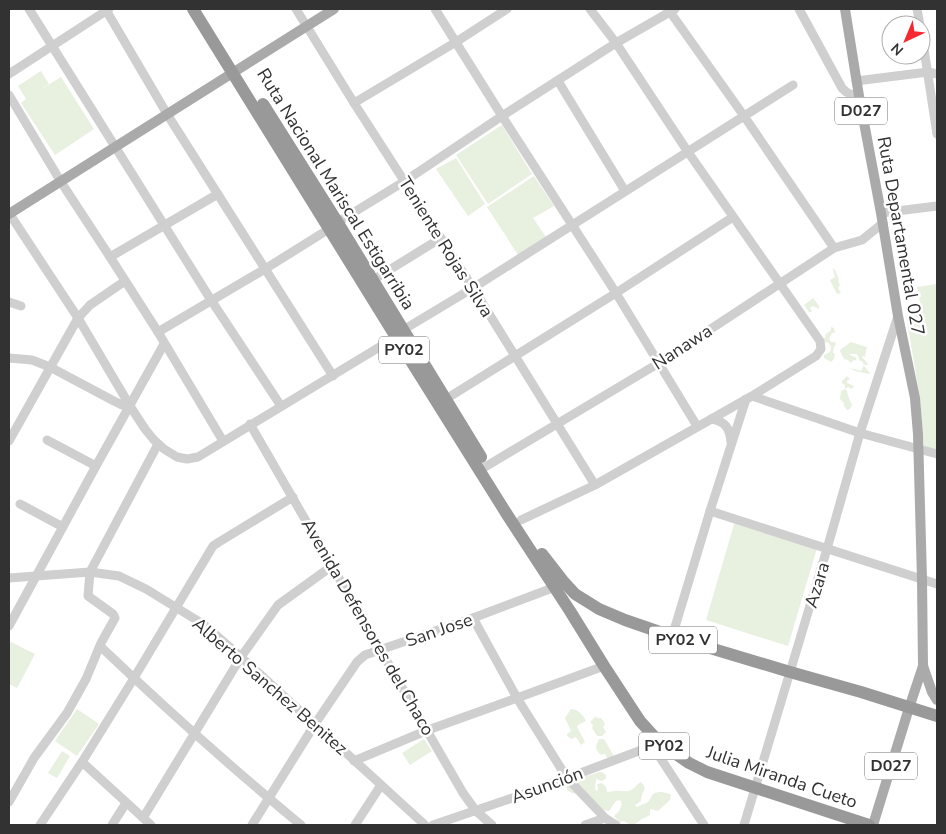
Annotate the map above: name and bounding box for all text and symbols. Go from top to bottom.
north arrow [881,15,931,65]
text: N [887,39,908,59]
street label: Ruta Nacional Mariscal Estigarribia [252,64,420,314]
road number: D027 [835,98,887,124]
street label: Ruta Departamental 027 [872,135,930,337]
street label: Teniente Rojas Silva [393,172,499,322]
street label: Nanawa [647,319,717,375]
road number: PY02 [379,336,429,364]
street label: Avenida Defensores del Chaco [296,514,440,740]
street label: Azara [799,559,835,611]
street label: San Jose [402,607,476,653]
street label: Alberto Sanchez Benitez [187,612,353,760]
road number: PY02 V [649,626,717,654]
road number: PY02 [639,732,689,759]
street label: Julia Miranda Cueto [703,740,860,814]
road number: D027 [865,752,917,779]
street label: Asunción [508,761,586,809]

